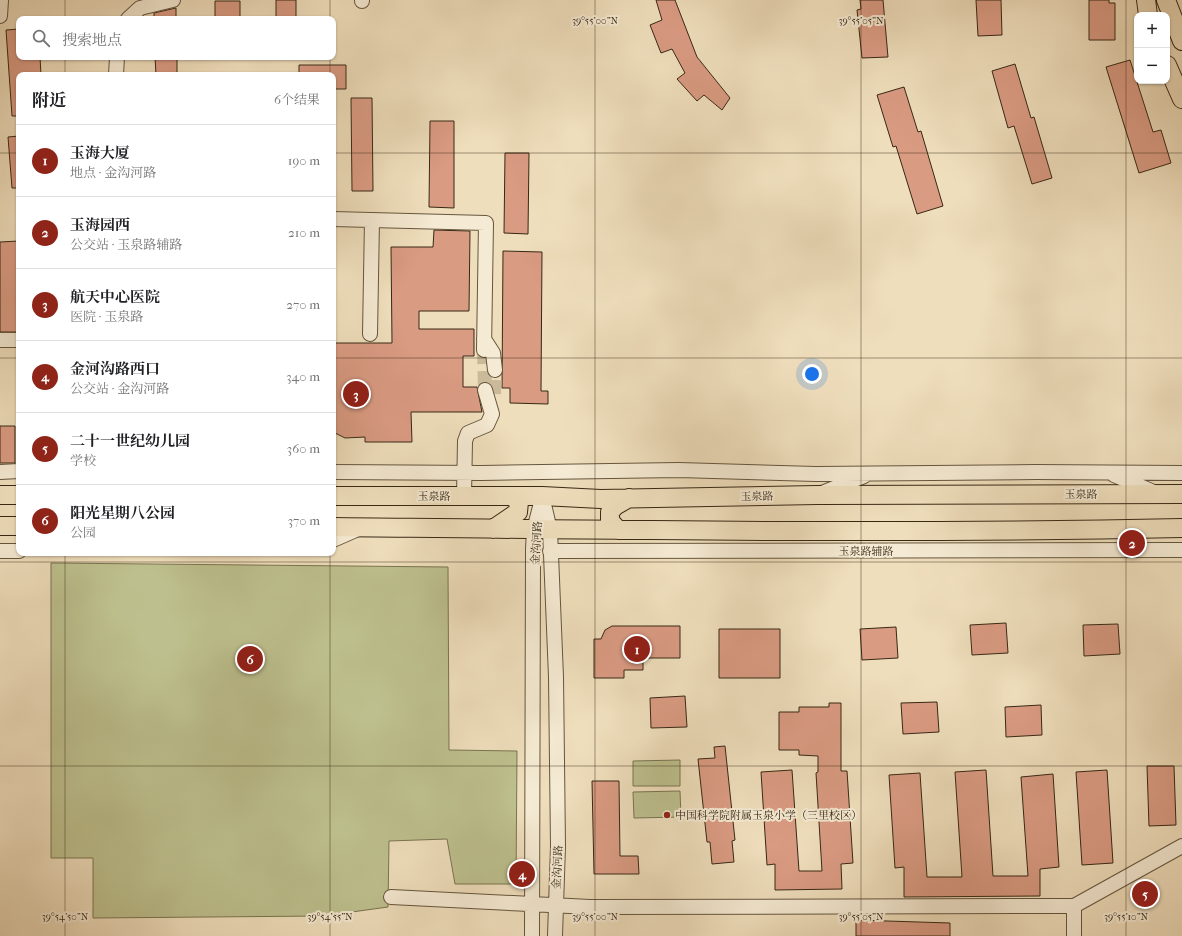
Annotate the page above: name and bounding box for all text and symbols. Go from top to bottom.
map controls [1134,12,1170,84]
button: + [1134,12,1170,48]
text: 39°55'00"N [572,15,619,27]
text: 39°55'05"N [838,15,884,27]
search box [16,16,336,60]
icon: search [30,27,52,49]
text: 搜索地点 [62,31,122,49]
button: − [1134,48,1170,84]
text: 附近 [32,90,66,110]
text: 6个结果 [274,92,320,107]
text: 玉海大厦 [70,144,130,162]
text: 1 [43,153,47,168]
text: 190 m [288,153,320,168]
text: 地点 · 金沟河路 [70,165,156,180]
text: 玉海园西 [70,216,130,234]
text: 2 [42,225,48,240]
text: 210 m [288,225,320,240]
text: 公交站 · 玉泉路辅路 [70,237,182,252]
text: 航天中心医院 [70,288,160,306]
text: 3 [42,297,48,312]
text: 270 m [286,297,320,312]
text: 医院 · 玉泉路 [70,309,143,324]
text: 金河沟路西口 [70,360,160,378]
your location [802,364,822,384]
text: 4 [41,369,49,384]
text: 340 m [286,369,320,384]
pin: 3 [343,379,369,409]
text: 公交站 · 金沟河路 [70,381,169,396]
text: 二十一世纪幼儿园 [70,432,190,450]
text: 5 [42,441,48,456]
text: 360 m [287,441,320,456]
text: 学校 [70,453,96,468]
street label: 玉泉路 [1065,488,1098,501]
street label: 玉泉路 [418,490,451,503]
street label: 玉泉路 [740,490,774,503]
text: 阳光星期八公园 [70,504,175,522]
text: 6 [41,513,49,528]
text: 370 m [288,513,320,528]
street label: 金沟河路 [528,521,545,565]
text: 公园 [70,525,96,540]
pin: 2 [1119,528,1145,558]
street label: 玉泉路辅路 [839,545,894,558]
pin: 1 [624,634,650,664]
pin: 6 [237,644,263,674]
place label: 中国科学院附属玉泉小学（三里校区） [675,809,862,822]
marker: 中国科学院附属玉泉小学（三里校区） [662,810,672,820]
street label: 金沟河路 [550,845,565,889]
pin: 4 [509,859,535,889]
pin: 5 [1132,879,1158,909]
text: 39°54'50"N [42,911,89,923]
text: 39°54'55"N [307,911,353,923]
text: 39°55'00"N [572,911,619,923]
text: 39°55'05"N [838,911,884,923]
text: 39°55'10"N [1104,911,1149,923]

